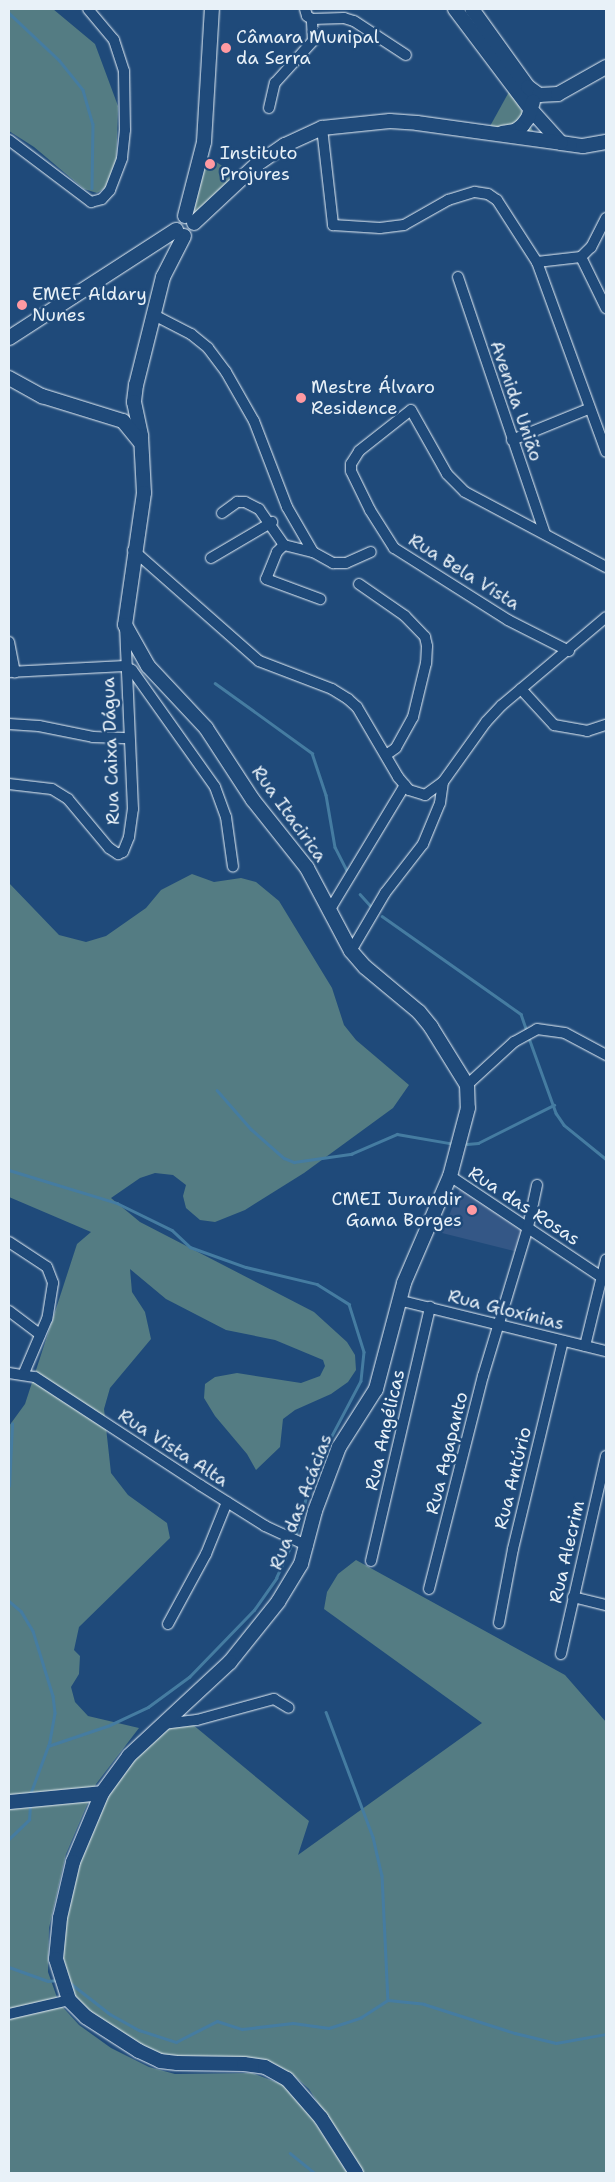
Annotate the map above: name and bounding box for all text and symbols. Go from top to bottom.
place label: Câmara Munipal da Serra [236,27,379,70]
marker: Câmara Munipal da Serra [220,42,232,54]
place label: Instituto Projures [220,143,297,186]
marker: Instituto Projures [204,158,216,170]
place label: EMEF Aldary Nunes [32,284,147,326]
marker: EMEF Aldary Nunes [16,299,28,311]
street label: Avenida União [485,338,547,464]
place label: Mestre Álvaro Residence [311,377,435,419]
marker: Mestre Álvaro Residence [295,392,307,404]
street label: Rua Bela Vista [404,529,524,615]
street label: Rua Caixa Dágua [98,677,124,825]
street label: Rua Itacirica [247,762,331,866]
street label: Rua das Rosas [464,1162,584,1250]
place label: CMEI Jurandir Gama Borges [331,1189,462,1232]
marker: CMEI Jurandir Gama Borges [466,1204,478,1216]
street label: Rua Gloxínias [446,1285,566,1335]
street label: Rua Angélicas [361,1367,409,1493]
street label: Rua Agapanto [421,1390,473,1516]
street label: Rua Vista Alta [114,1404,232,1492]
street label: Rua Antúrio [490,1425,536,1531]
street label: Rua das Acácias [265,1431,337,1573]
street label: Rua Alecrim [545,1499,589,1605]

